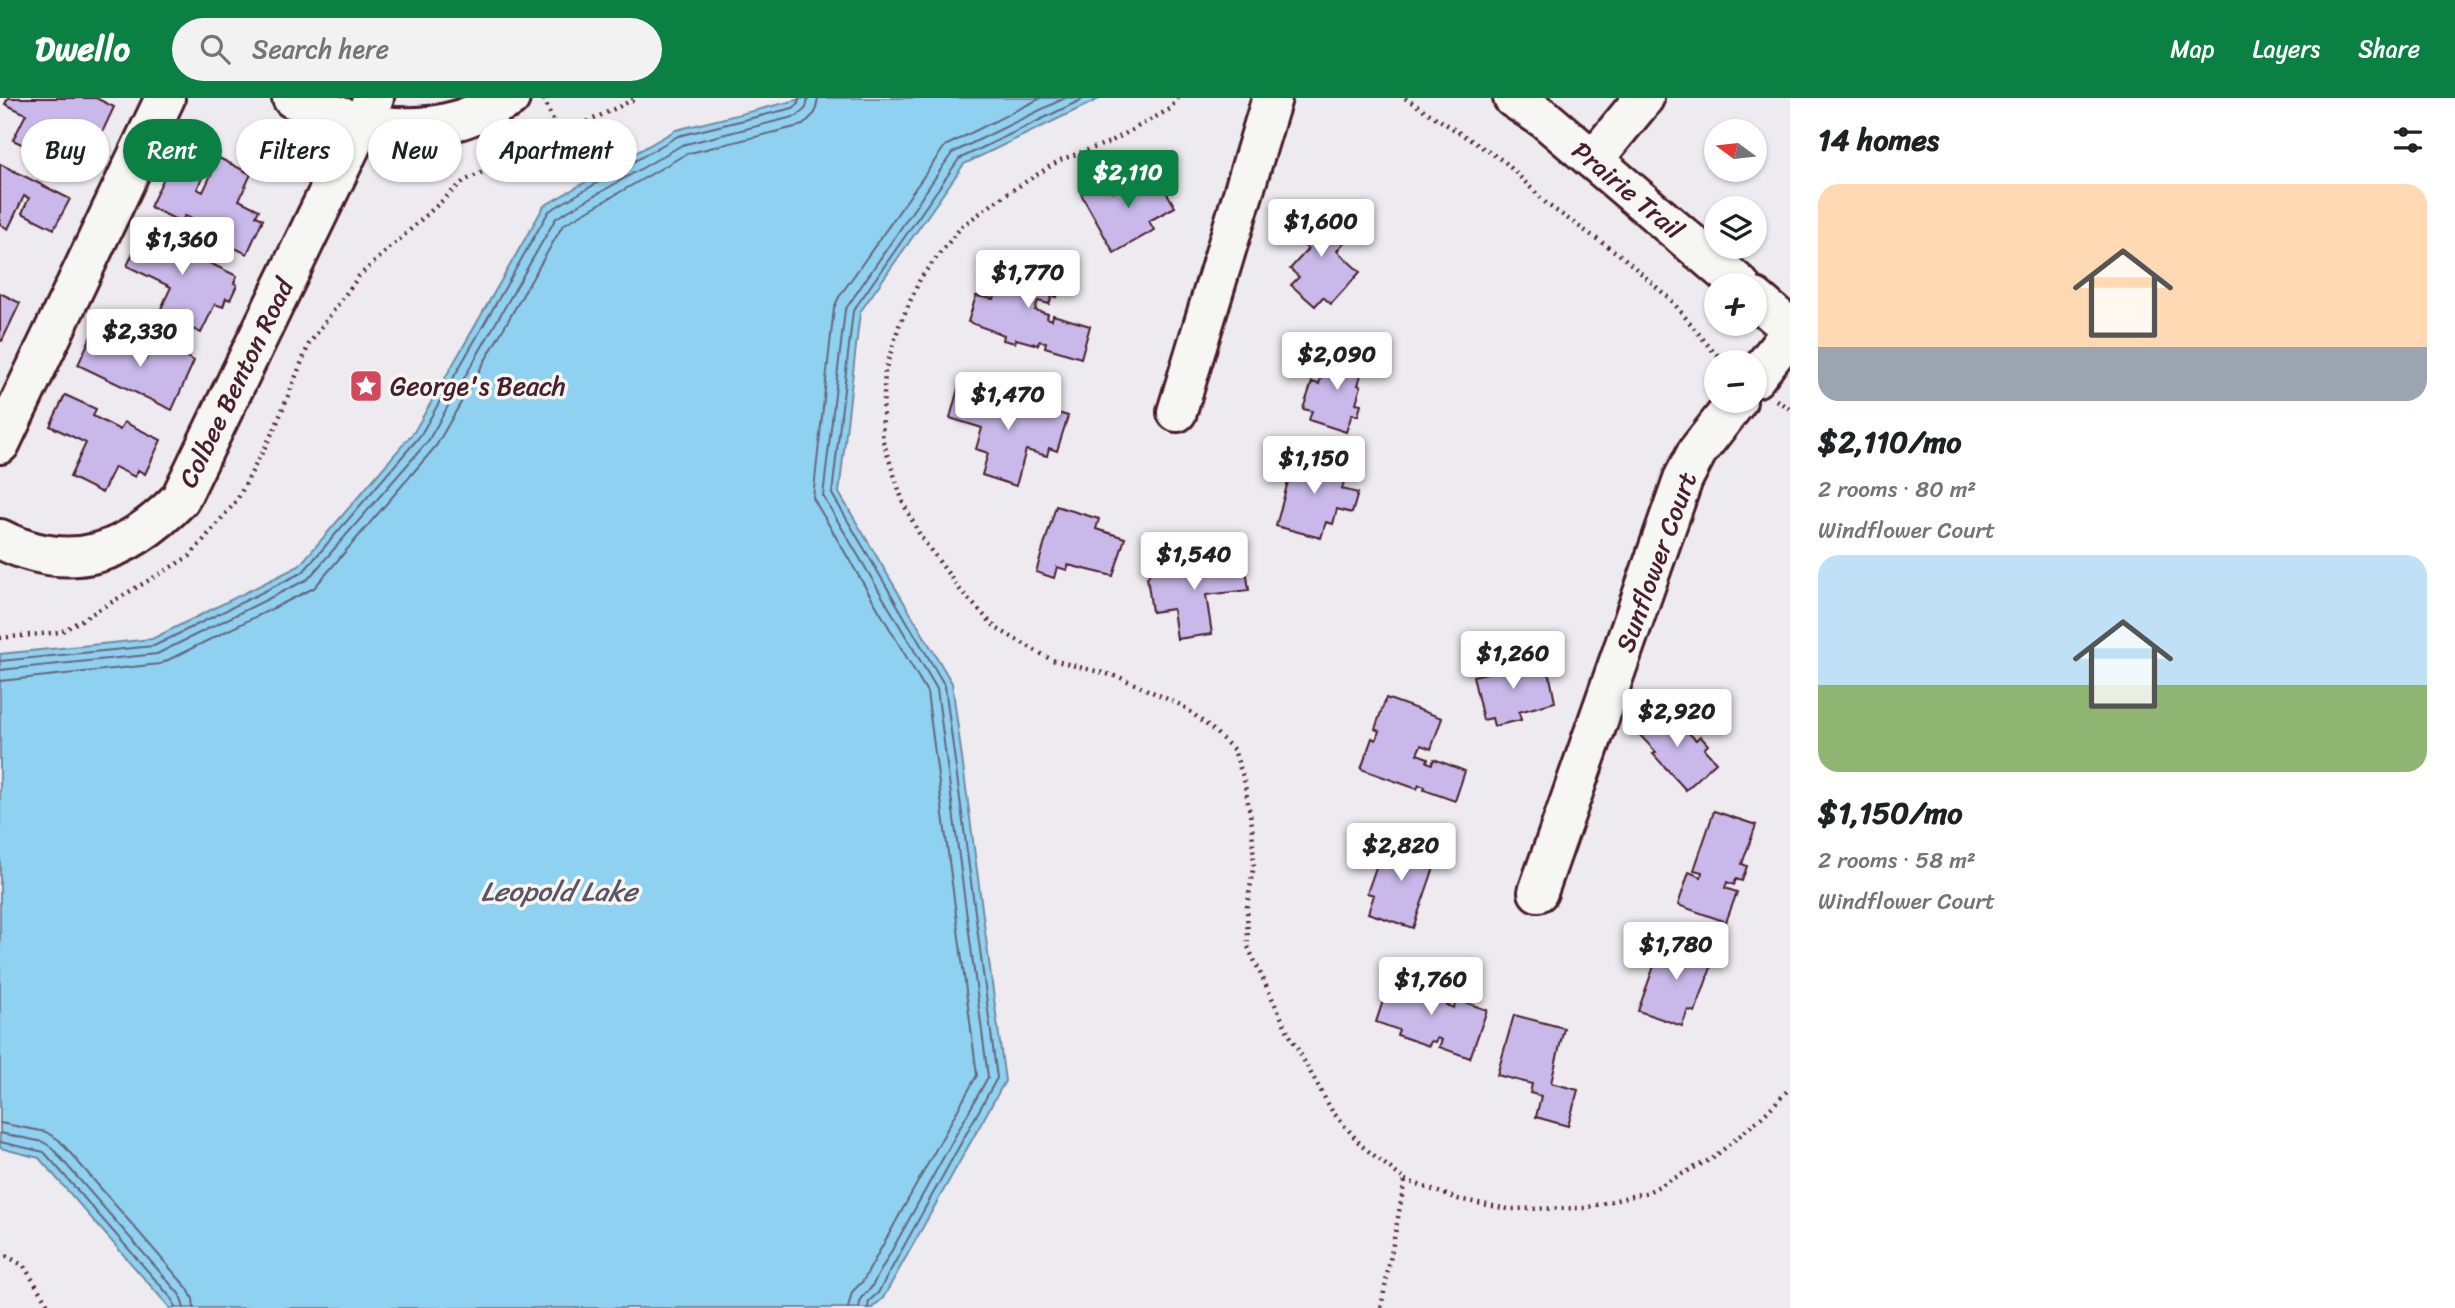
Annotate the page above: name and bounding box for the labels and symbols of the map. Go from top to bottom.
north arrow [1704,119,1768,182]
street label: Prairie Trail [1561,129,1695,252]
pin: $2,110 [1071,150,1185,210]
pin: $1,600 [1264,200,1378,259]
pin: $1,360 [125,218,239,277]
pin: $1,770 [971,250,1085,310]
street label: Colbee Benton Road [165,268,308,496]
pin: $2,330 [83,310,197,369]
pin: $2,090 [1280,332,1394,392]
place label: George's Beach [390,363,566,409]
place icon: George's Beach [347,367,385,405]
pin: $1,470 [951,372,1065,432]
pin: $1,150 [1257,436,1371,496]
street label: Sunflower Court [1602,465,1710,659]
pin: $1,540 [1137,532,1251,592]
pin: $1,260 [1456,632,1570,691]
pin: $2,920 [1620,690,1734,749]
pin: $2,820 [1344,824,1458,883]
water label: Leopold Lake [481,867,640,916]
pin: $1,780 [1619,922,1733,982]
pin: $1,760 [1374,958,1488,1017]

